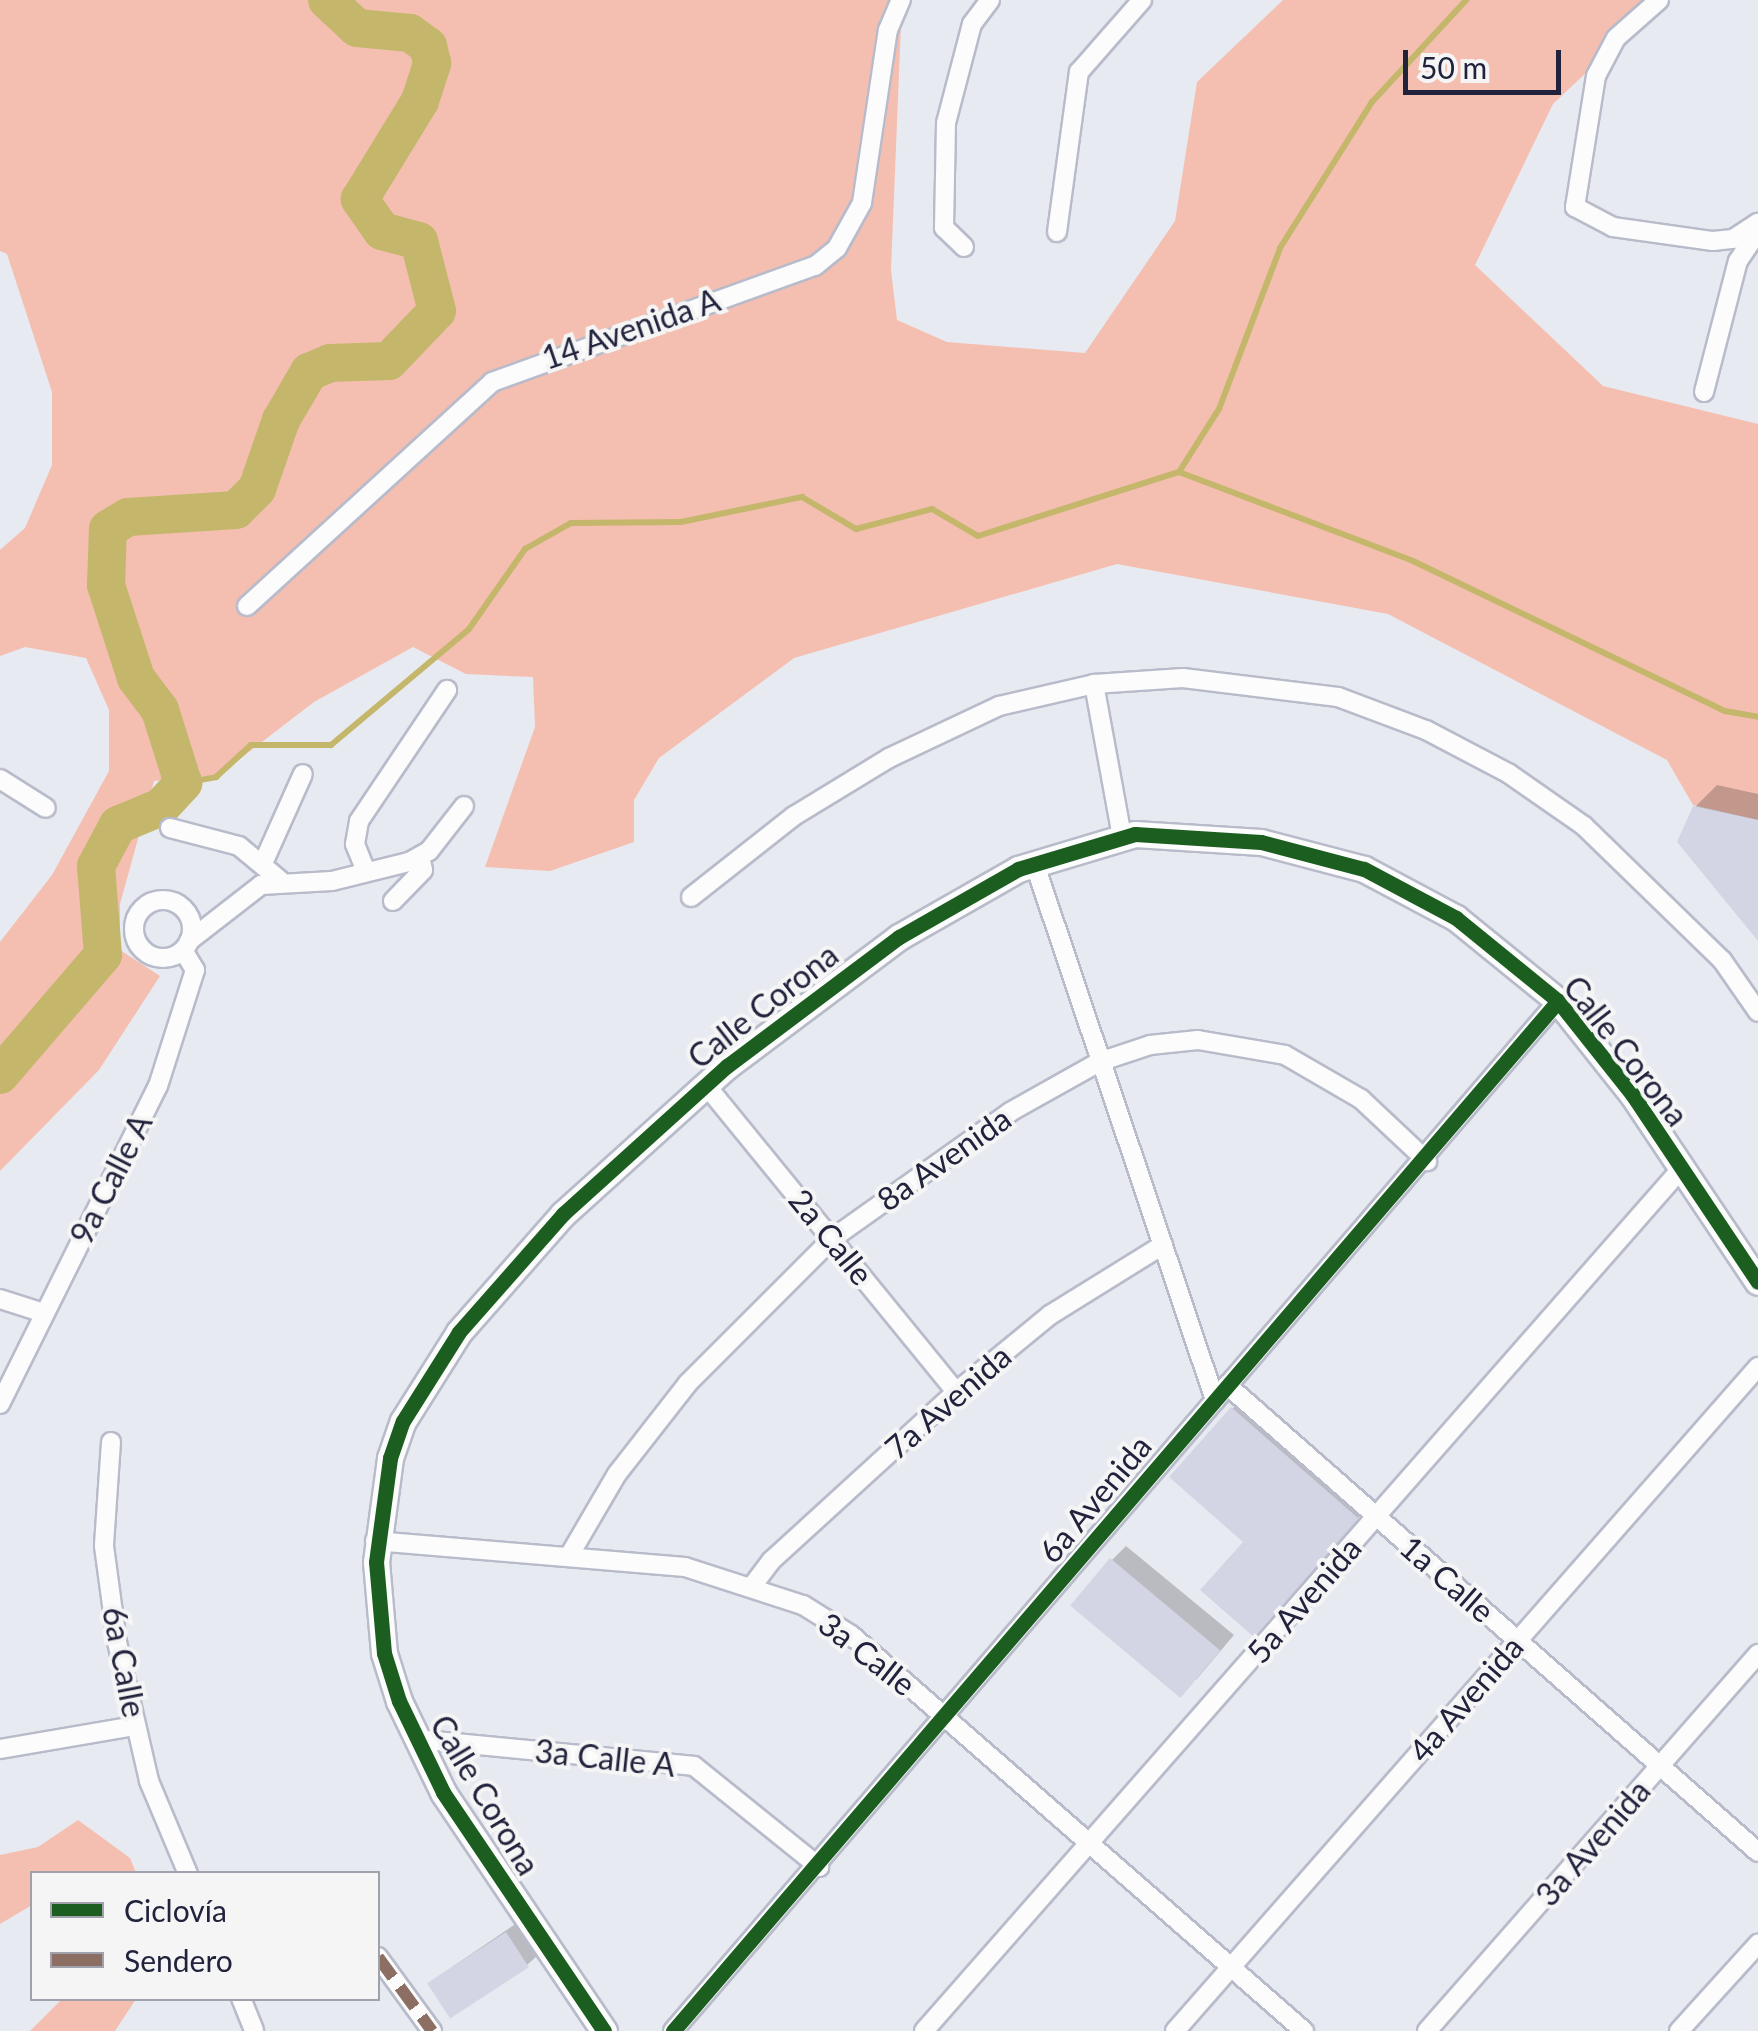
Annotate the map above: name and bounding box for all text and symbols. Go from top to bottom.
scale bar [1408,30,1566,92]
text: 50 m [1420,49,1487,85]
street label: 14 Avenida A [536,280,726,378]
street label: Calle Corona [680,936,846,1076]
street label: Calle Corona [1556,968,1696,1134]
street label: 8a Avenida [869,1099,1019,1219]
street label: 9a Calle A [62,1107,160,1251]
street label: 2a Calle [781,1181,881,1293]
street label: 7a Avenida [877,1337,1019,1467]
street label: 6a Avenida [1030,1427,1160,1571]
street label: 1a Calle [1392,1528,1502,1630]
street label: 5a Avenida [1239,1529,1369,1671]
street label: 6a Calle [94,1603,154,1721]
street label: 3a Calle [811,1604,923,1704]
street label: 4a Avenida [1401,1628,1531,1770]
street label: Calle Corona [422,1708,548,1882]
street label: 3a Calle A [532,1731,678,1785]
street label: 3a Avenida [1528,1772,1658,1914]
legend [30,1871,380,2001]
text: Ciclovía [124,1892,227,1928]
text: Sendero [124,1942,233,1978]

